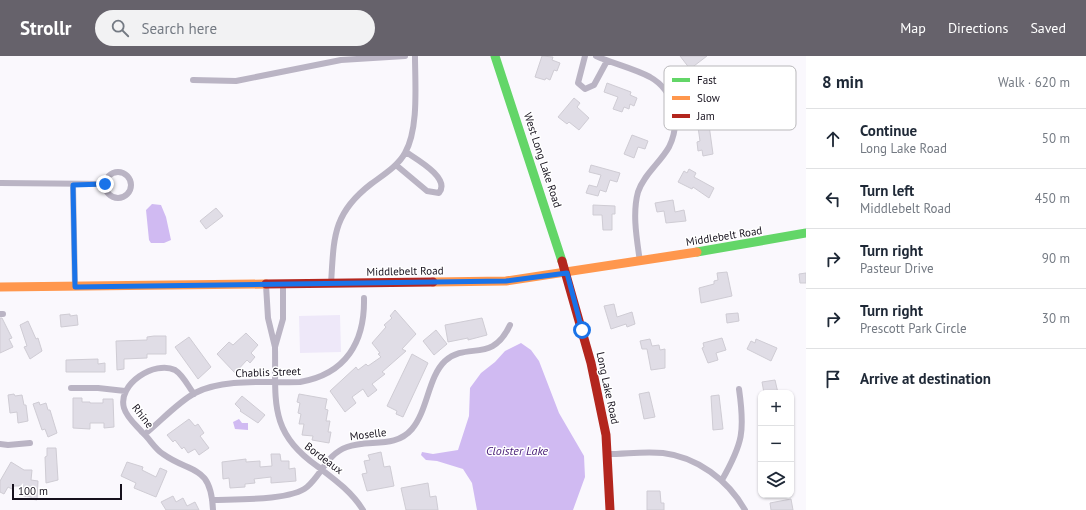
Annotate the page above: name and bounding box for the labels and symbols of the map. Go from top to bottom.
legend [664,66,796,130]
text: Fast [697,73,717,87]
text: Slow [697,91,720,105]
text: Jam [696,109,715,123]
street label: West Long Lake Road [521,111,565,209]
route end [96,175,114,193]
street label: Middlebelt Road [685,223,763,249]
street label: Middlebelt Road [366,263,444,279]
route start [573,321,591,339]
street label: Long Lake Road [593,351,623,426]
street label: Chablis Street [235,364,301,380]
street label: Rhine [129,401,157,431]
street label: Moselle [349,425,388,443]
street label: Bordeaux [302,439,346,477]
water label: Cloister Lake [486,443,548,458]
scale bar [12,482,122,501]

